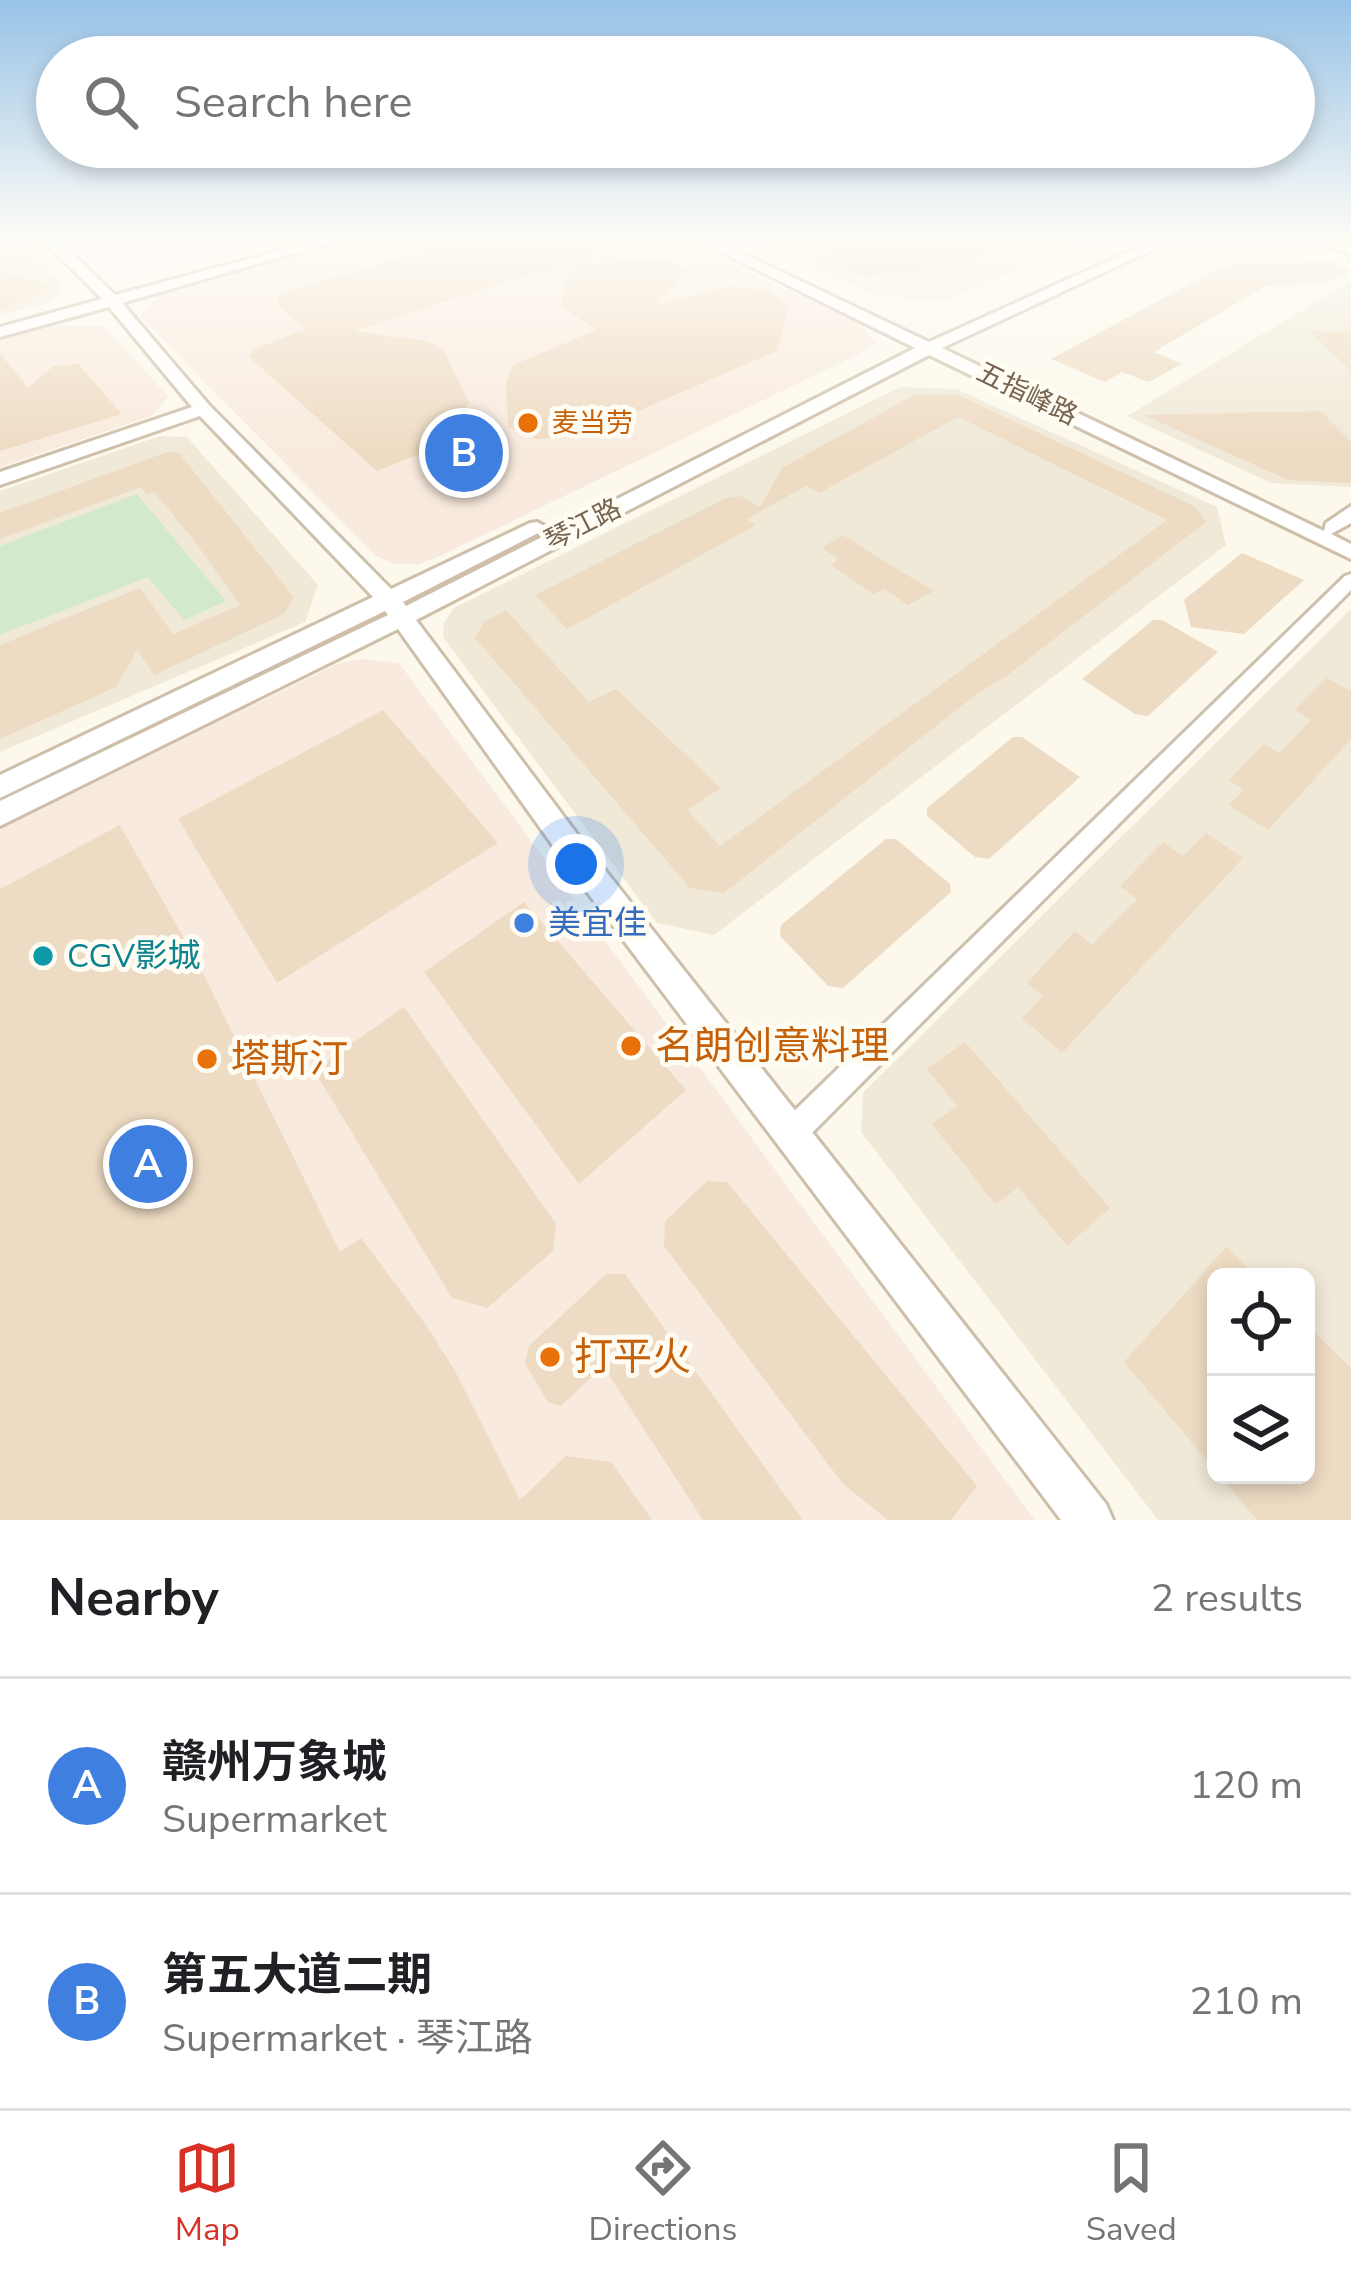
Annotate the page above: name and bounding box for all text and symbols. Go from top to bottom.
search box [36,36,1315,168]
icon: search [78,69,144,135]
text: Search here [174,72,413,133]
street label: 五指峰路 [970,354,1084,434]
place label: 麦当劳 [552,405,633,442]
pin: B [425,408,503,498]
marker: 麦当劳 [515,410,541,436]
street label: 琴江路 [539,490,627,560]
your location [546,834,606,894]
place label: 美宜佳 [548,901,647,946]
marker: 美宜佳 [511,910,537,936]
place label: CGV影城 [67,934,201,979]
marker: CGV影城 [30,943,56,969]
place label: 名朗创意料理 [655,1020,889,1073]
place label: 塔斯汀 [231,1033,348,1086]
marker: 名朗创意料理 [618,1033,644,1059]
marker: 塔斯汀 [194,1046,220,1072]
pin: A [109,1119,187,1209]
map controls [1207,1268,1315,1484]
button: locate [1207,1268,1315,1376]
place label: 打平火 [574,1331,691,1384]
marker: 打平火 [537,1344,563,1370]
button: layers [1207,1376,1315,1484]
text: Nearby [48,1563,219,1633]
text: 2 results [1151,1572,1303,1625]
text: 赣州万象城 [162,1732,387,1793]
text: A [72,1759,102,1812]
text: 120 m [1189,1759,1303,1812]
text: Supermarket [162,1793,387,1846]
text: 第五大道二期 [162,1945,432,2006]
text: B [74,1975,100,2028]
text: 210 m [1189,1975,1303,2028]
text: Supermarket · 琴江路 [162,2012,533,2065]
tab: Map [174,2135,240,2252]
tab: Directions [589,2135,737,2252]
tab: Saved [1086,2135,1177,2252]

